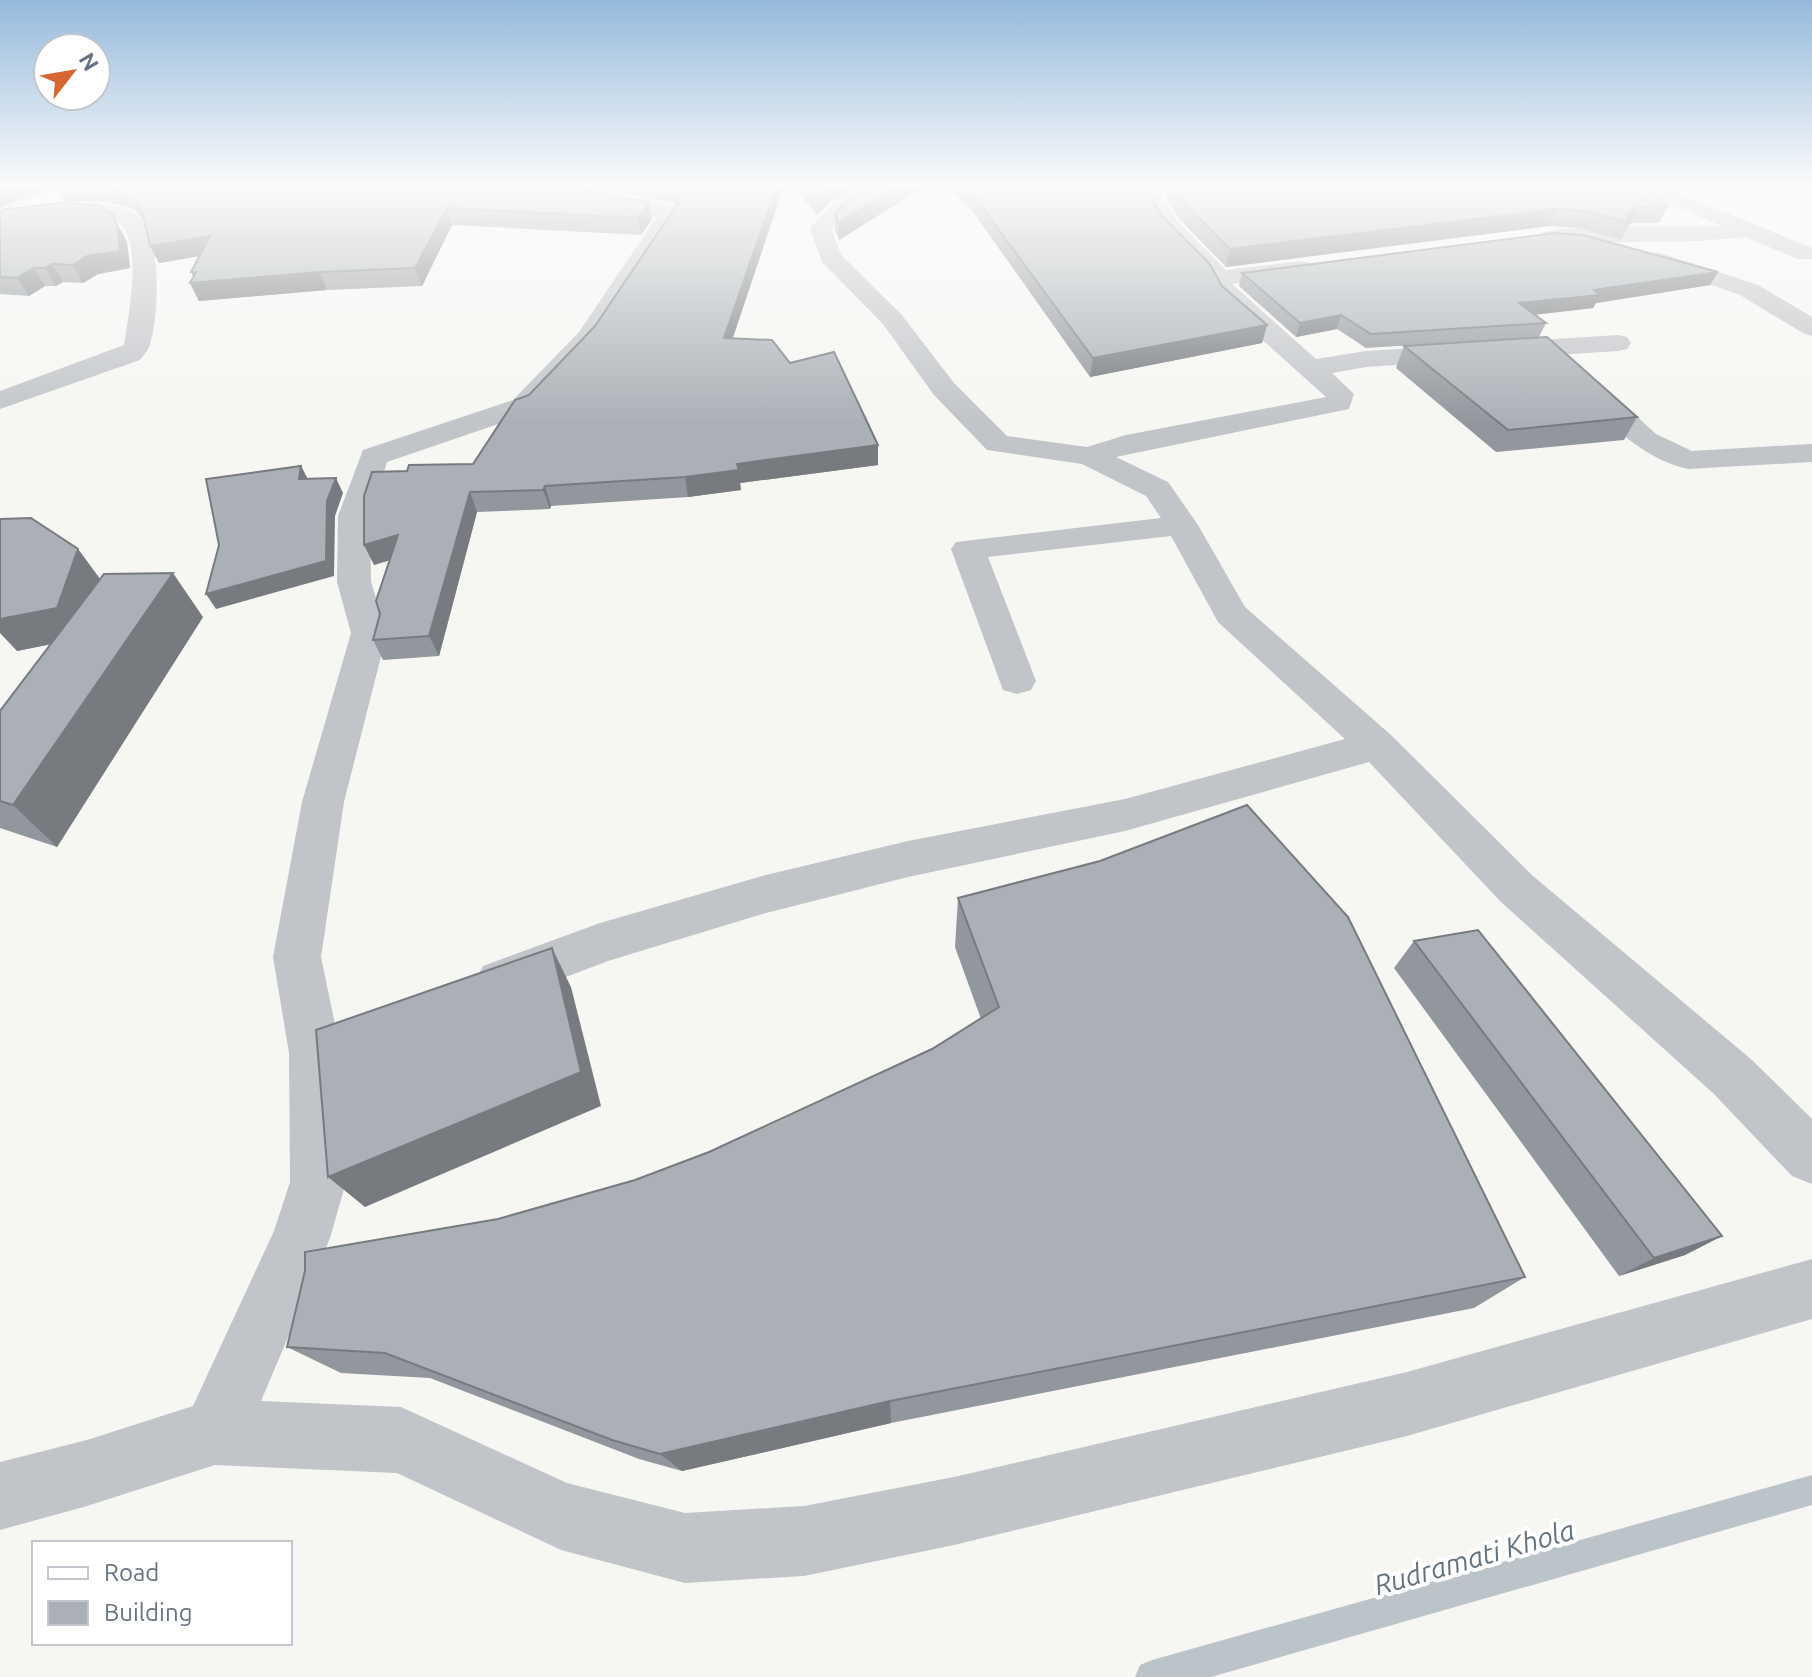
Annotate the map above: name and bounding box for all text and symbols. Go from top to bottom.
north arrow [32,32,112,112]
text: N [75,48,105,75]
water label: Rudramati Khola [1370,1514,1578,1600]
legend [32,1541,292,1645]
text: Road [104,1559,159,1586]
text: Building [104,1599,192,1626]

